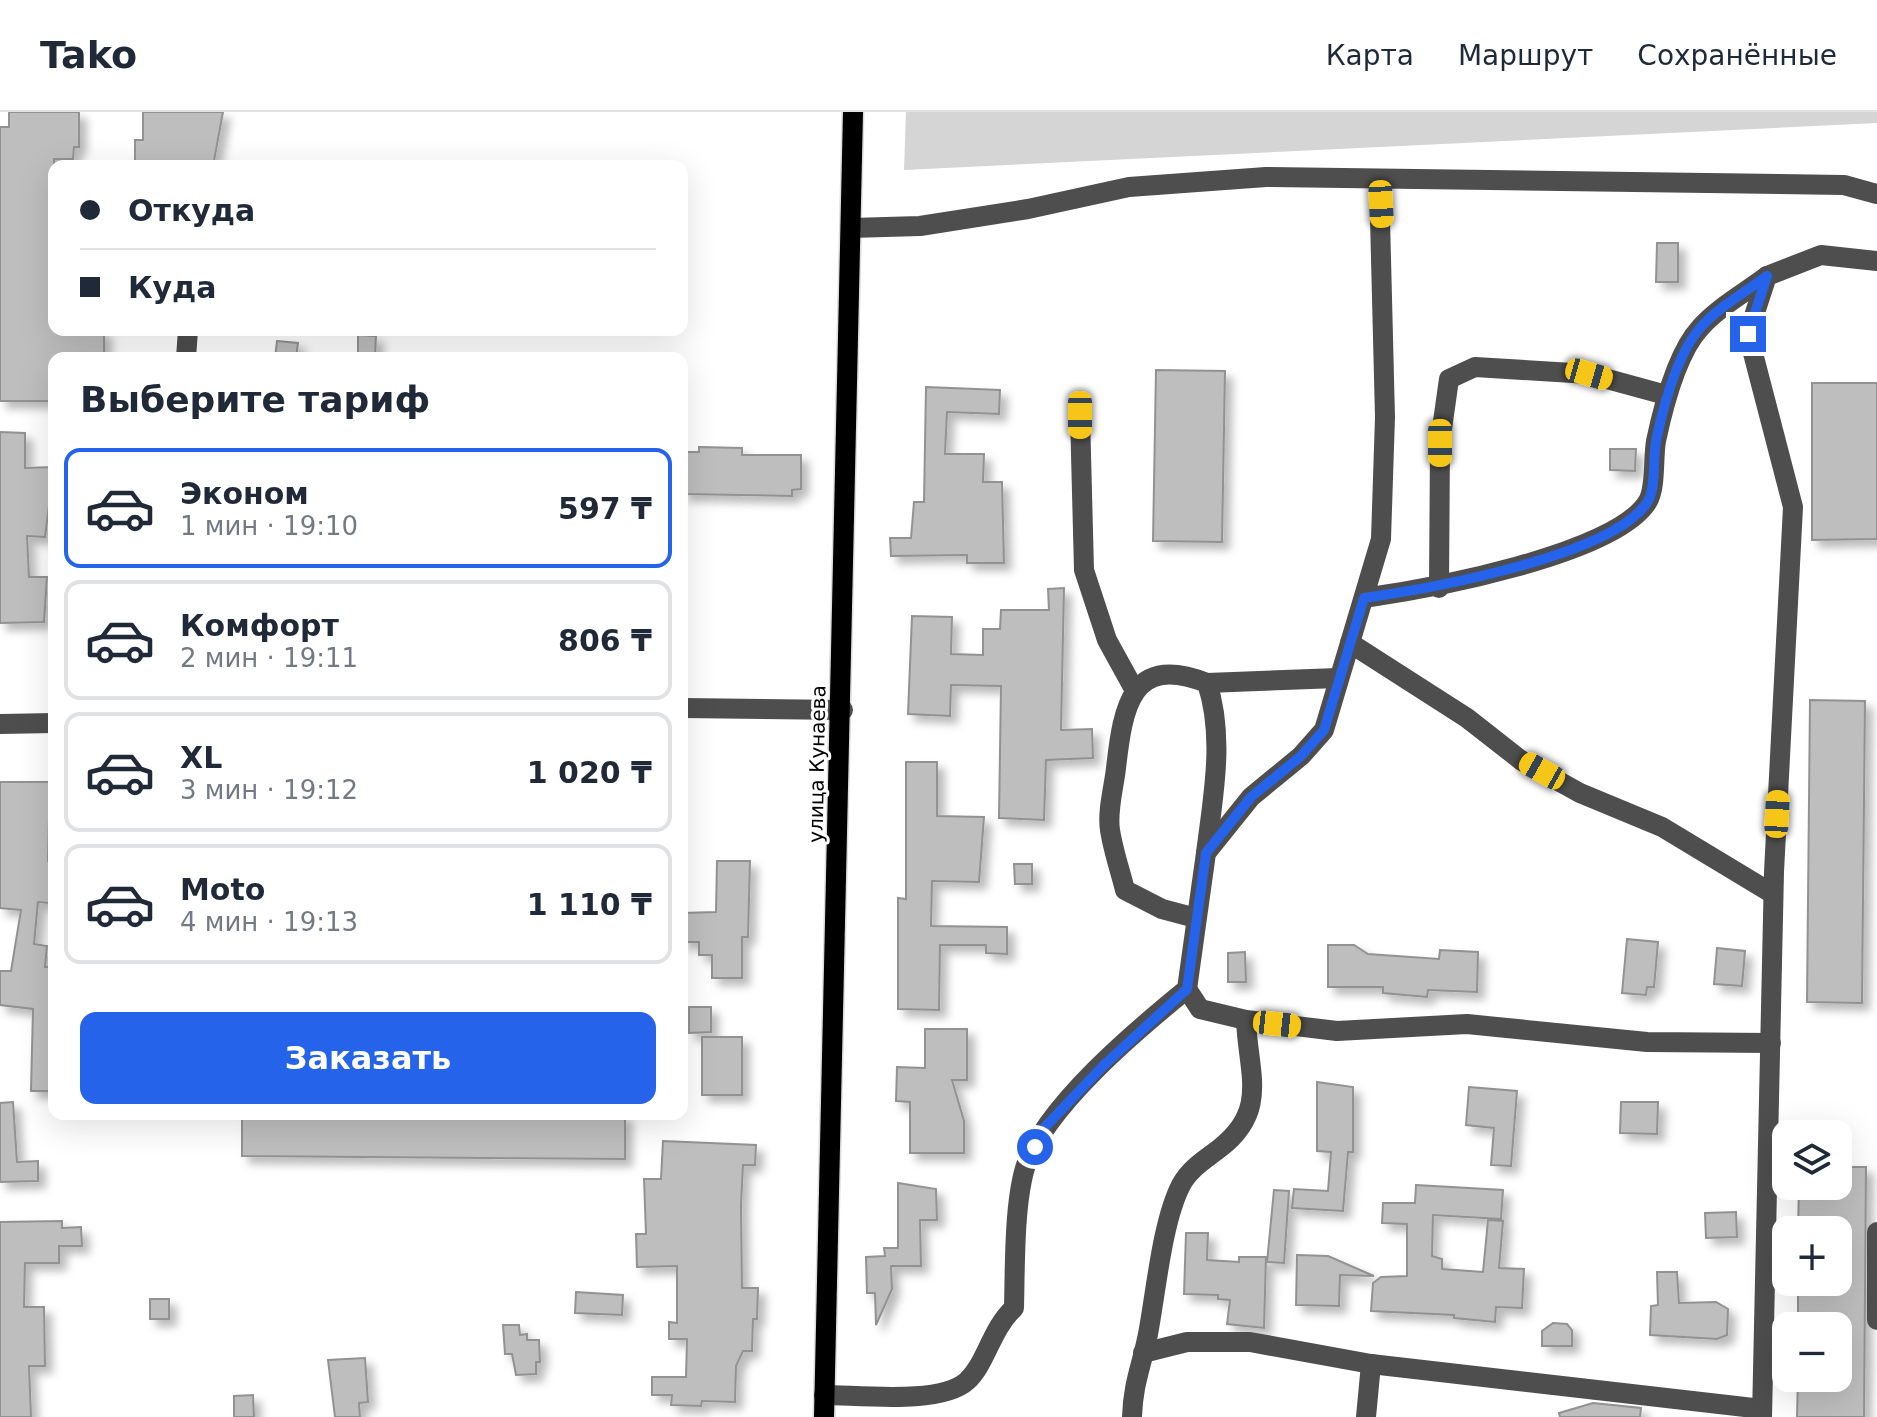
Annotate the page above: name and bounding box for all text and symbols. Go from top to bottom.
text: Tako [40,33,137,77]
text: Карта [1326,39,1414,72]
text: Маршрут [1458,39,1593,72]
text: Сохранённые [1637,39,1837,72]
car [1368,179,1394,229]
text: Откуда [128,193,255,228]
text: Куда [128,270,217,305]
route end [1730,316,1766,352]
car [1563,356,1615,392]
text: Выберите тариф [80,379,430,420]
car [1068,391,1092,439]
car [1428,419,1452,467]
icon: car [84,472,156,544]
text: Эконом [180,476,309,511]
text: 597 ₸ [558,491,652,526]
text: 1 мин · 19:10 [180,511,358,541]
icon: car [84,604,156,676]
text: Комфорт [180,608,339,643]
text: 806 ₸ [558,623,652,658]
text: 2 мин · 19:11 [180,643,358,673]
street label: улица Кунаева [804,685,830,843]
icon: car [84,736,156,808]
text: XL [180,740,222,775]
car [1515,749,1569,793]
text: 1 020 ₸ [527,755,652,790]
text: 3 мин · 19:12 [180,775,358,805]
car [1764,789,1790,839]
icon: car [84,868,156,940]
text: Moto [180,872,265,907]
text: 1 110 ₸ [527,887,652,922]
text: 4 мин · 19:13 [180,907,358,937]
car [1252,1010,1302,1038]
button: Заказать [80,1012,656,1104]
map controls [1772,1120,1852,1392]
button: layers [1772,1120,1852,1200]
route start [1017,1129,1053,1165]
button: + [1772,1216,1852,1296]
button: − [1772,1312,1852,1392]

